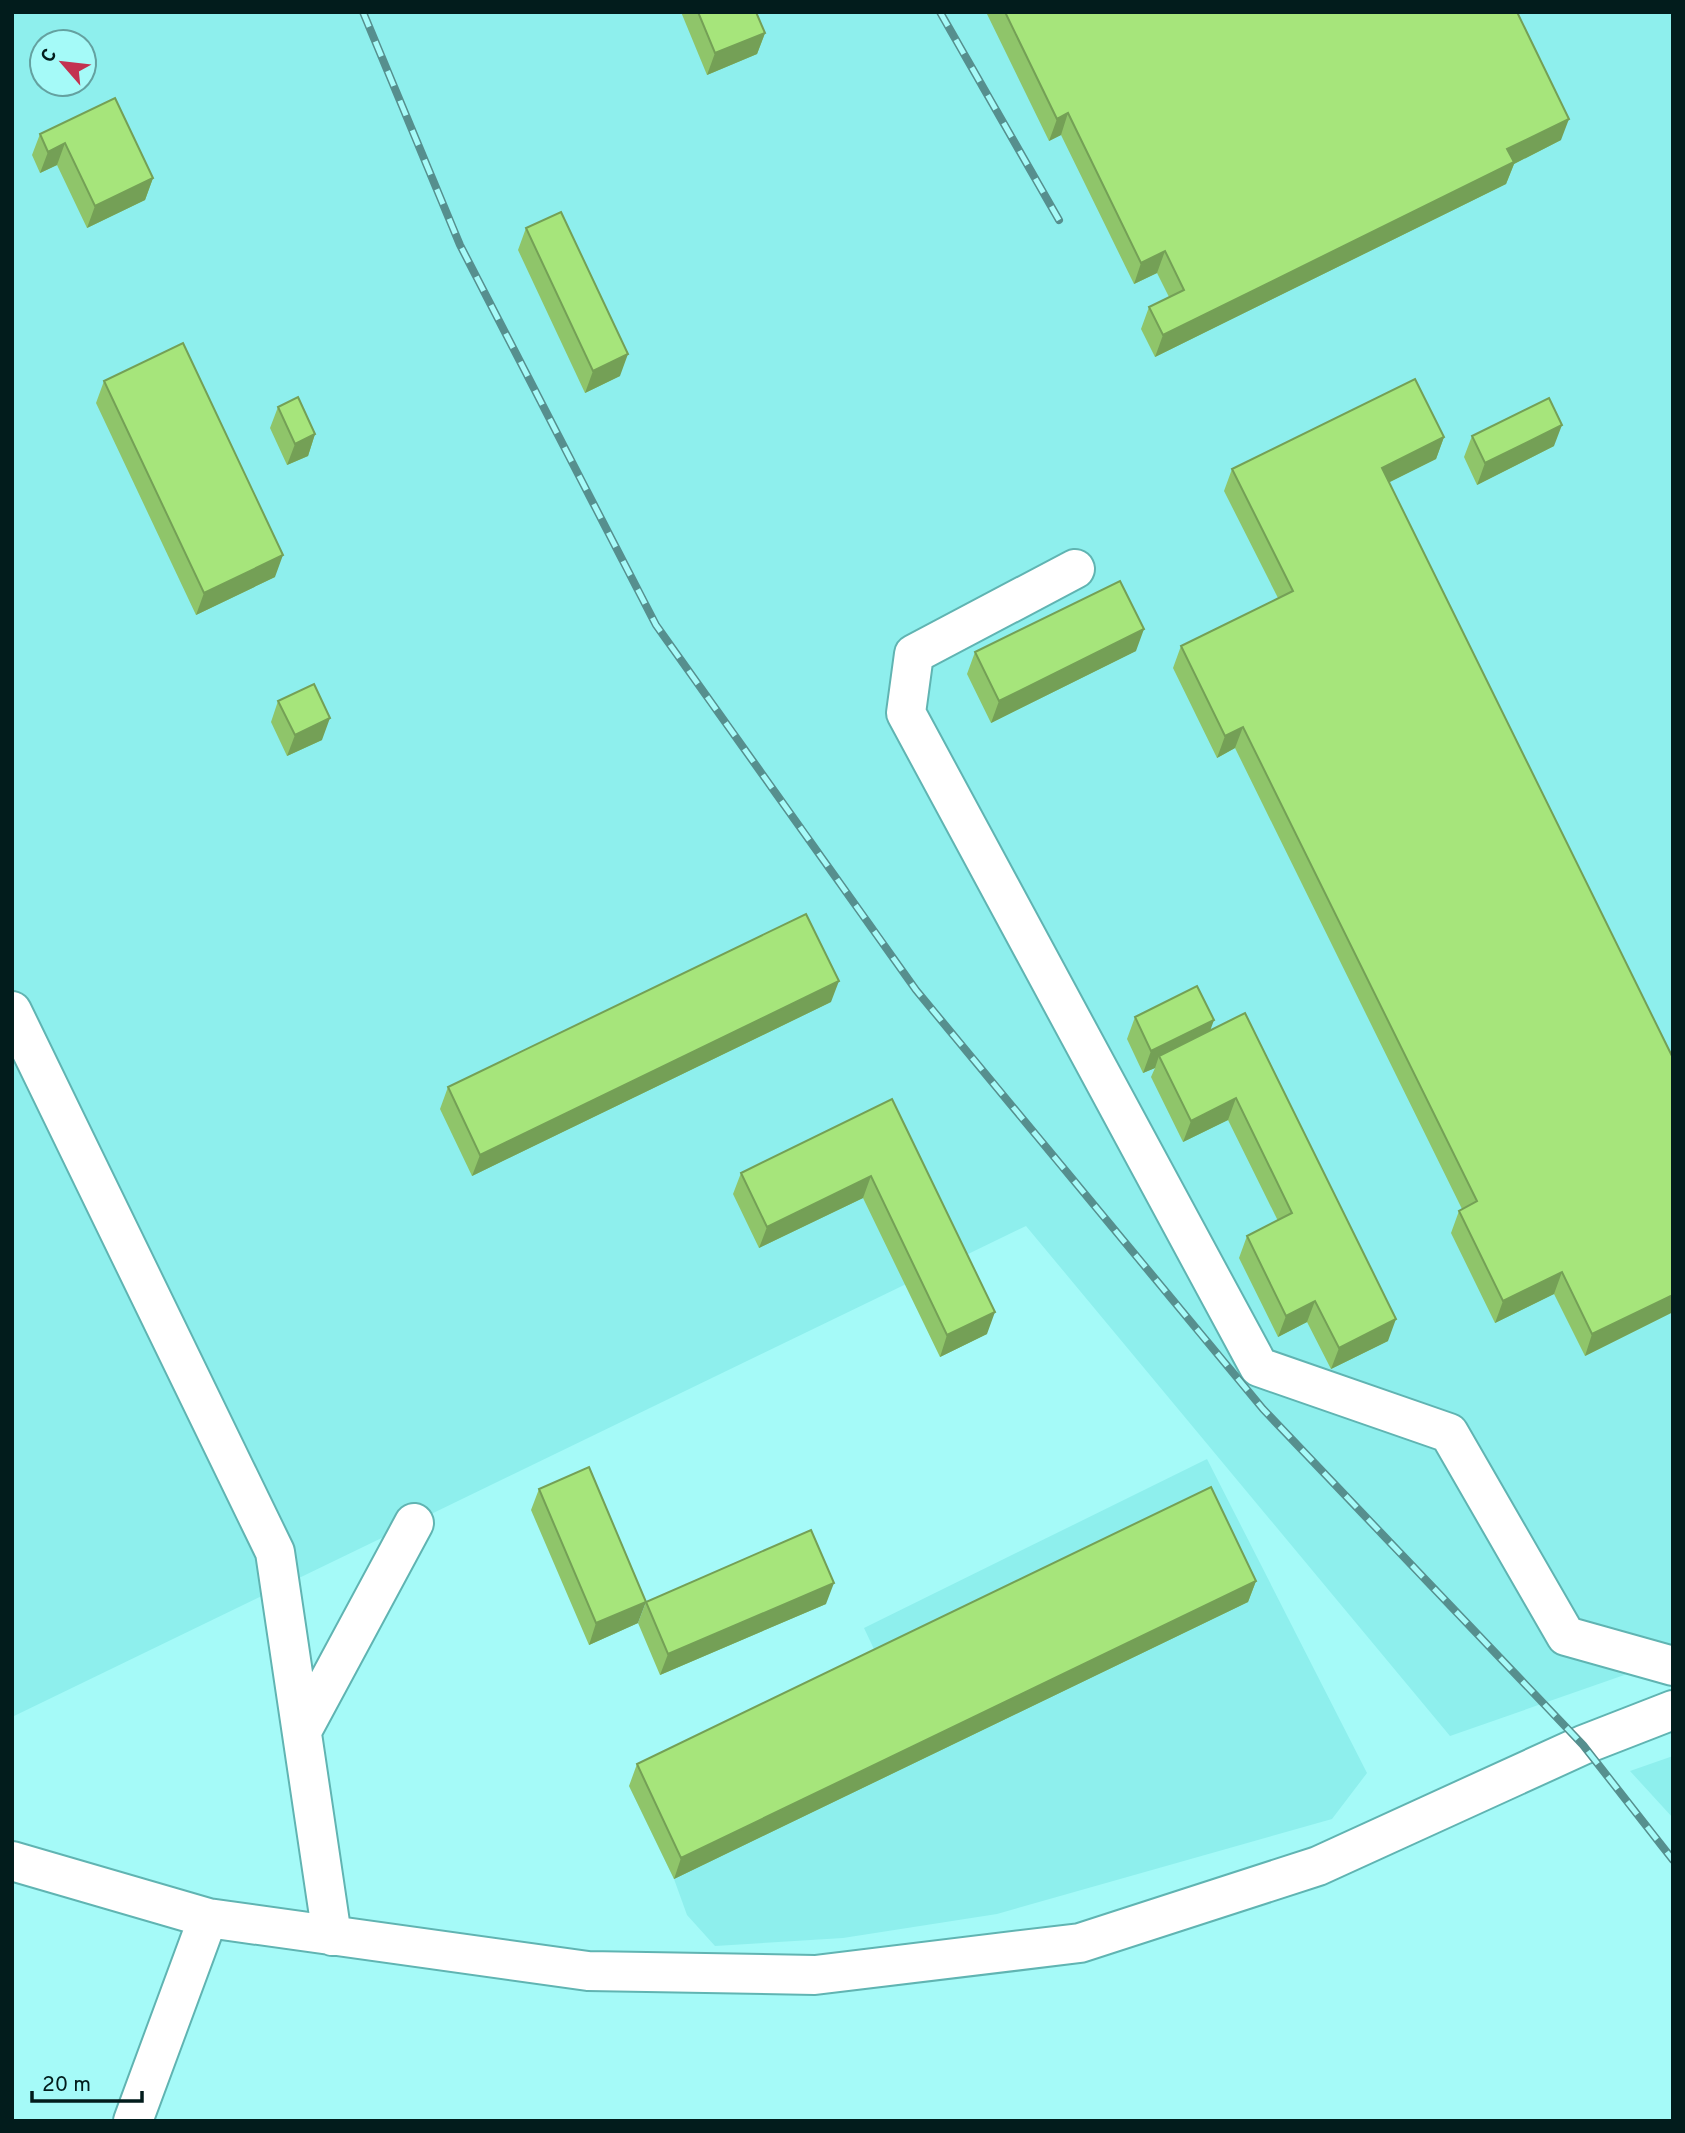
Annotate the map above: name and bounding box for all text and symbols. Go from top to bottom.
north arrow [28,28,98,98]
text: С [36,45,63,67]
scale bar [32,2060,142,2104]
text: 20 m [42,2072,91,2099]

